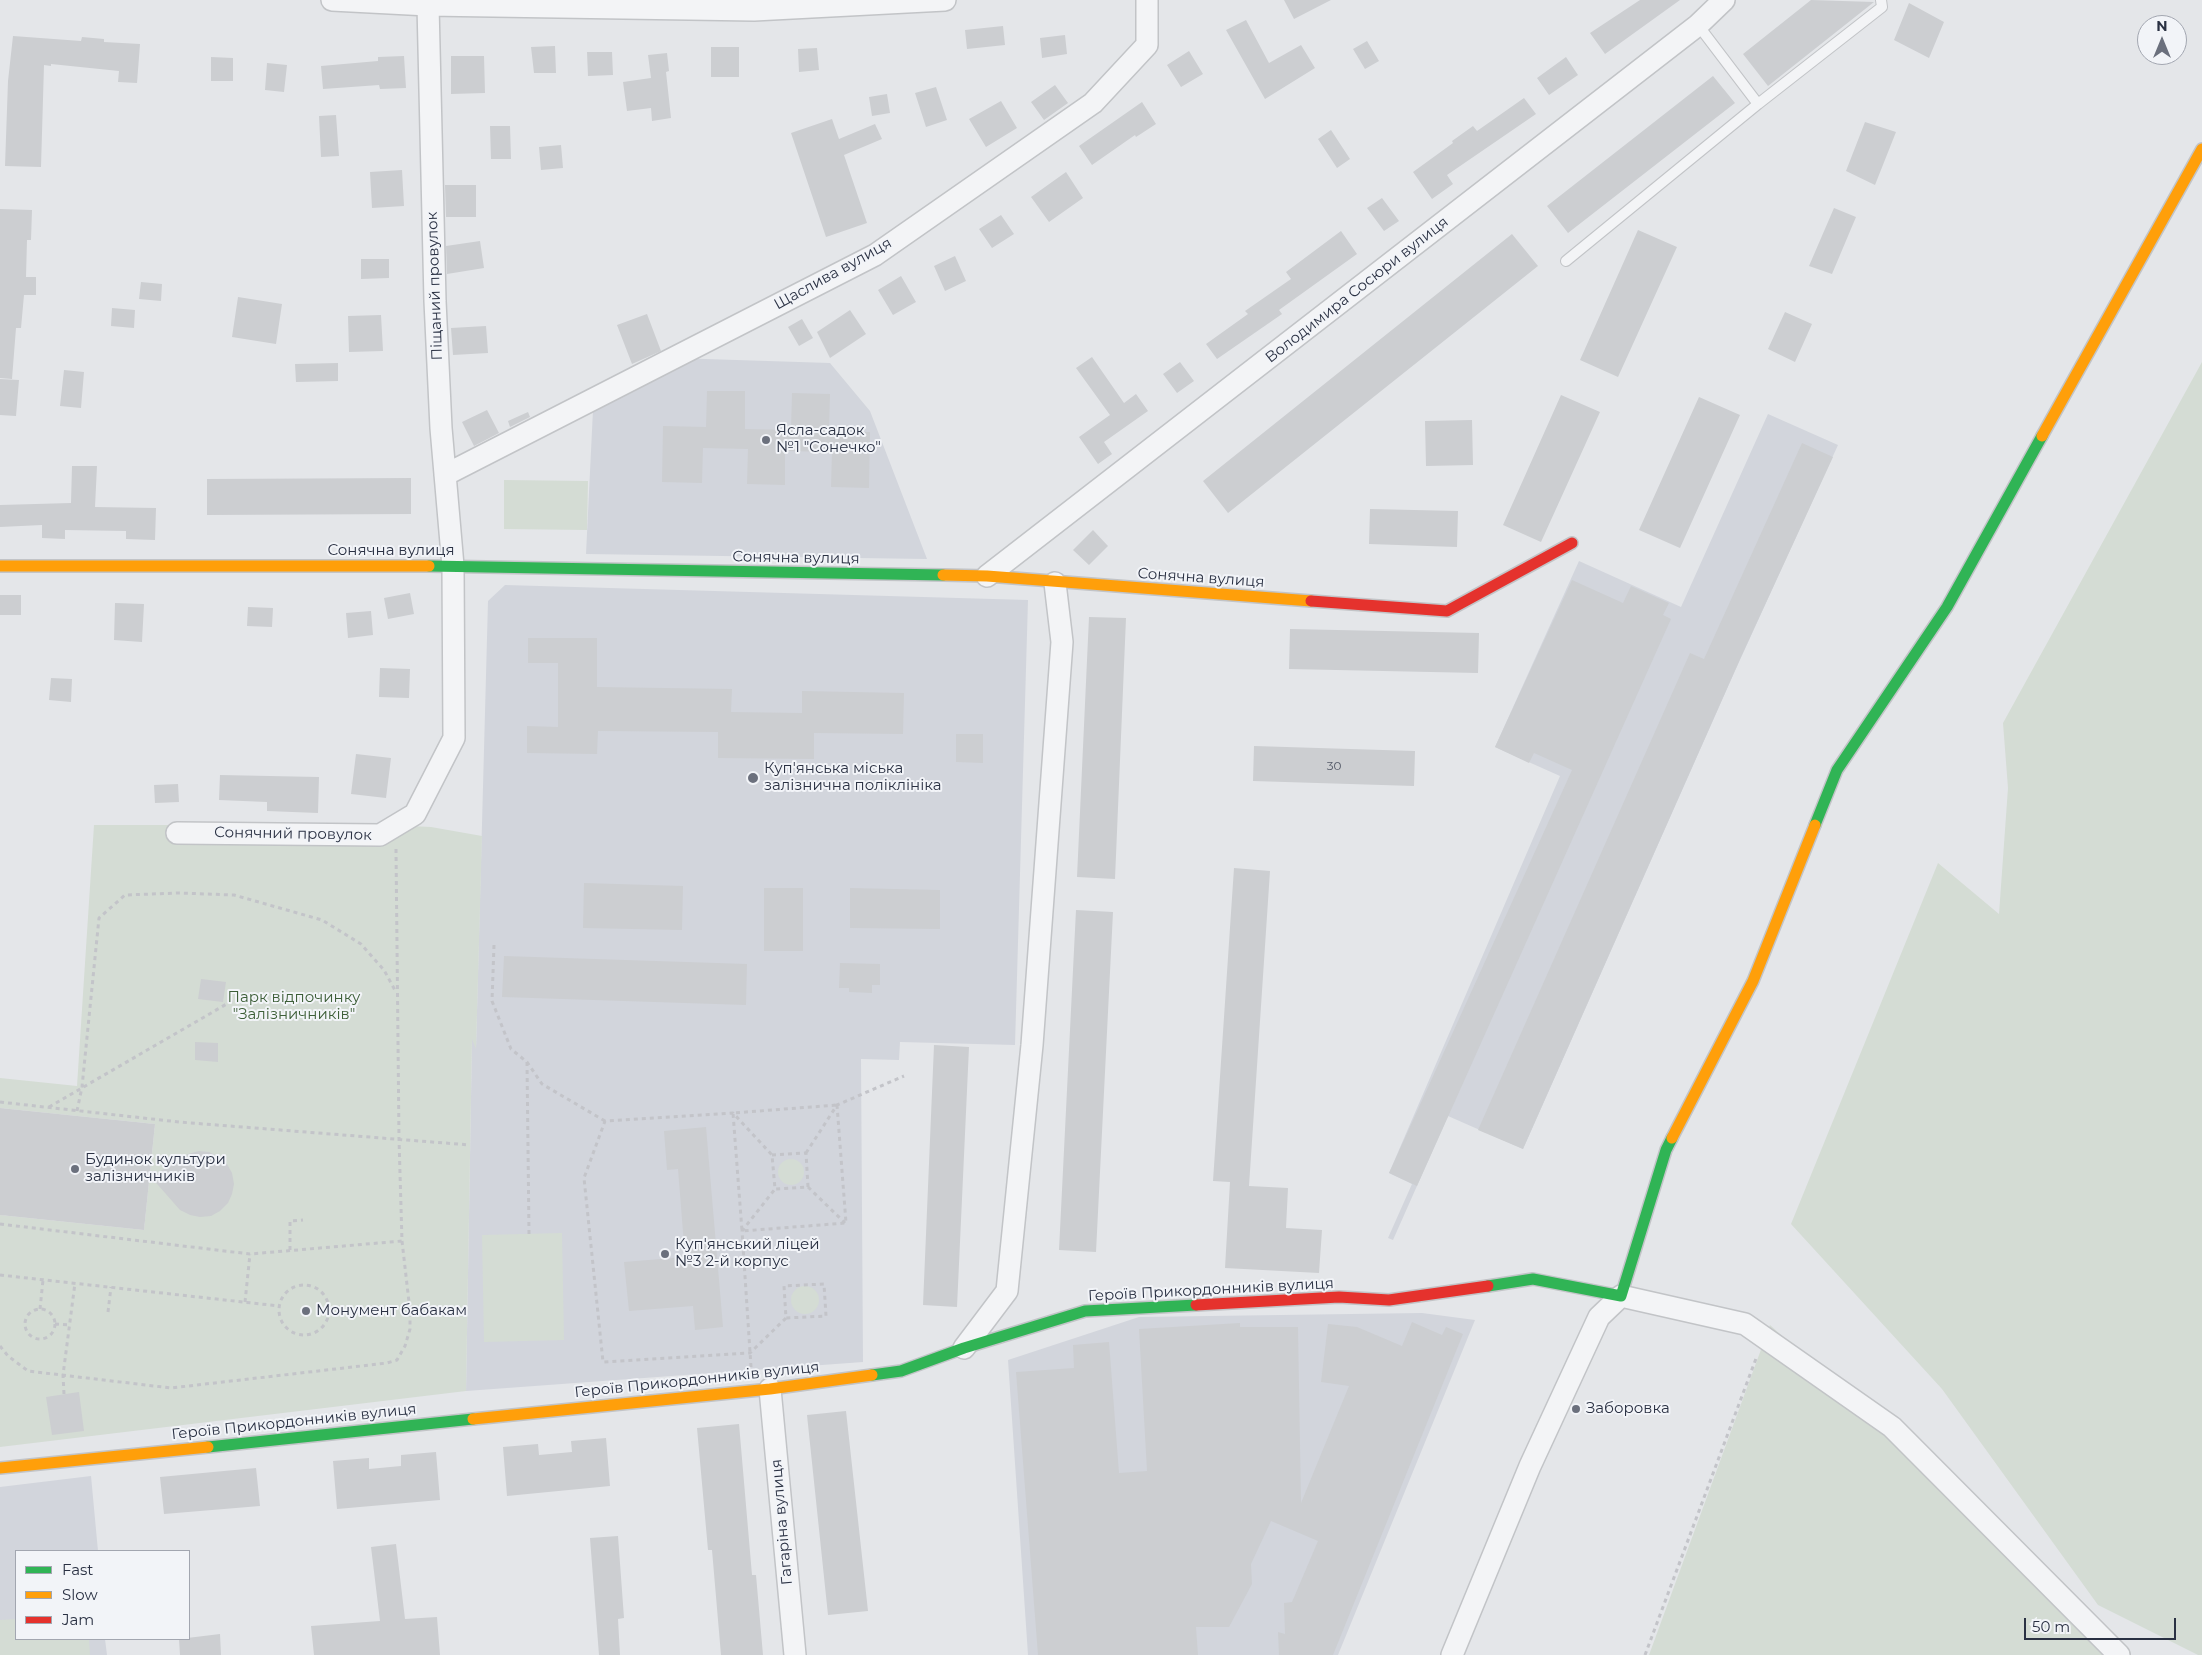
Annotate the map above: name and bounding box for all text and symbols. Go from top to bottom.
north arrow [2137,15,2187,65]
text: N [2156,17,2168,35]
street label: Піщаний провулок [423,211,447,361]
street label: Володимира Сосюри вулиця [1262,213,1452,367]
street label: Щаслива вулиця [771,234,895,314]
place label: Ясла-садок №1 "Сонечко" [776,422,881,457]
marker: Ясла-садок №1 "Сонечко" [760,434,772,446]
street label: Сонячна вулиця [327,542,455,560]
street label: Сонячна вулиця [732,548,860,568]
street label: Сонячна вулиця [1137,565,1265,591]
house number: 30 [1327,759,1341,773]
place label: Куп'янська міська залізнична поліклініка [764,760,942,795]
marker: Куп'янська міська залізнична поліклініка [746,771,760,785]
street label: Сонячний провулок [214,824,372,844]
park label: Парк відпочинку "Залізничників" [228,989,360,1024]
place label: Будинок культури залізничників [85,1151,226,1186]
marker: Будинок культури залізничників [69,1163,81,1175]
place label: Куп'янський ліцей №3 2-й корпус [675,1236,819,1271]
marker: Куп'янський ліцей №3 2-й корпус [659,1248,671,1260]
street label: Героїв Прикордонників вулиця [1088,1275,1334,1305]
place label: Монумент бабакам [316,1302,467,1320]
marker: Монумент бабакам [300,1305,312,1317]
street label: Героїв Прикордонників вулиця [574,1358,820,1402]
street label: Героїв Прикордонників вулиця [171,1400,417,1444]
place label: Заборовка [1586,1400,1670,1418]
marker: Заборовка [1570,1403,1582,1415]
street label: Гагаріна вулиця [768,1458,796,1586]
legend [15,1550,190,1640]
text: Fast [62,1560,93,1579]
text: Slow [62,1585,98,1604]
scale bar [2027,1608,2180,1640]
text: Jam [62,1610,94,1629]
text: 50 m [2032,1617,2070,1636]

